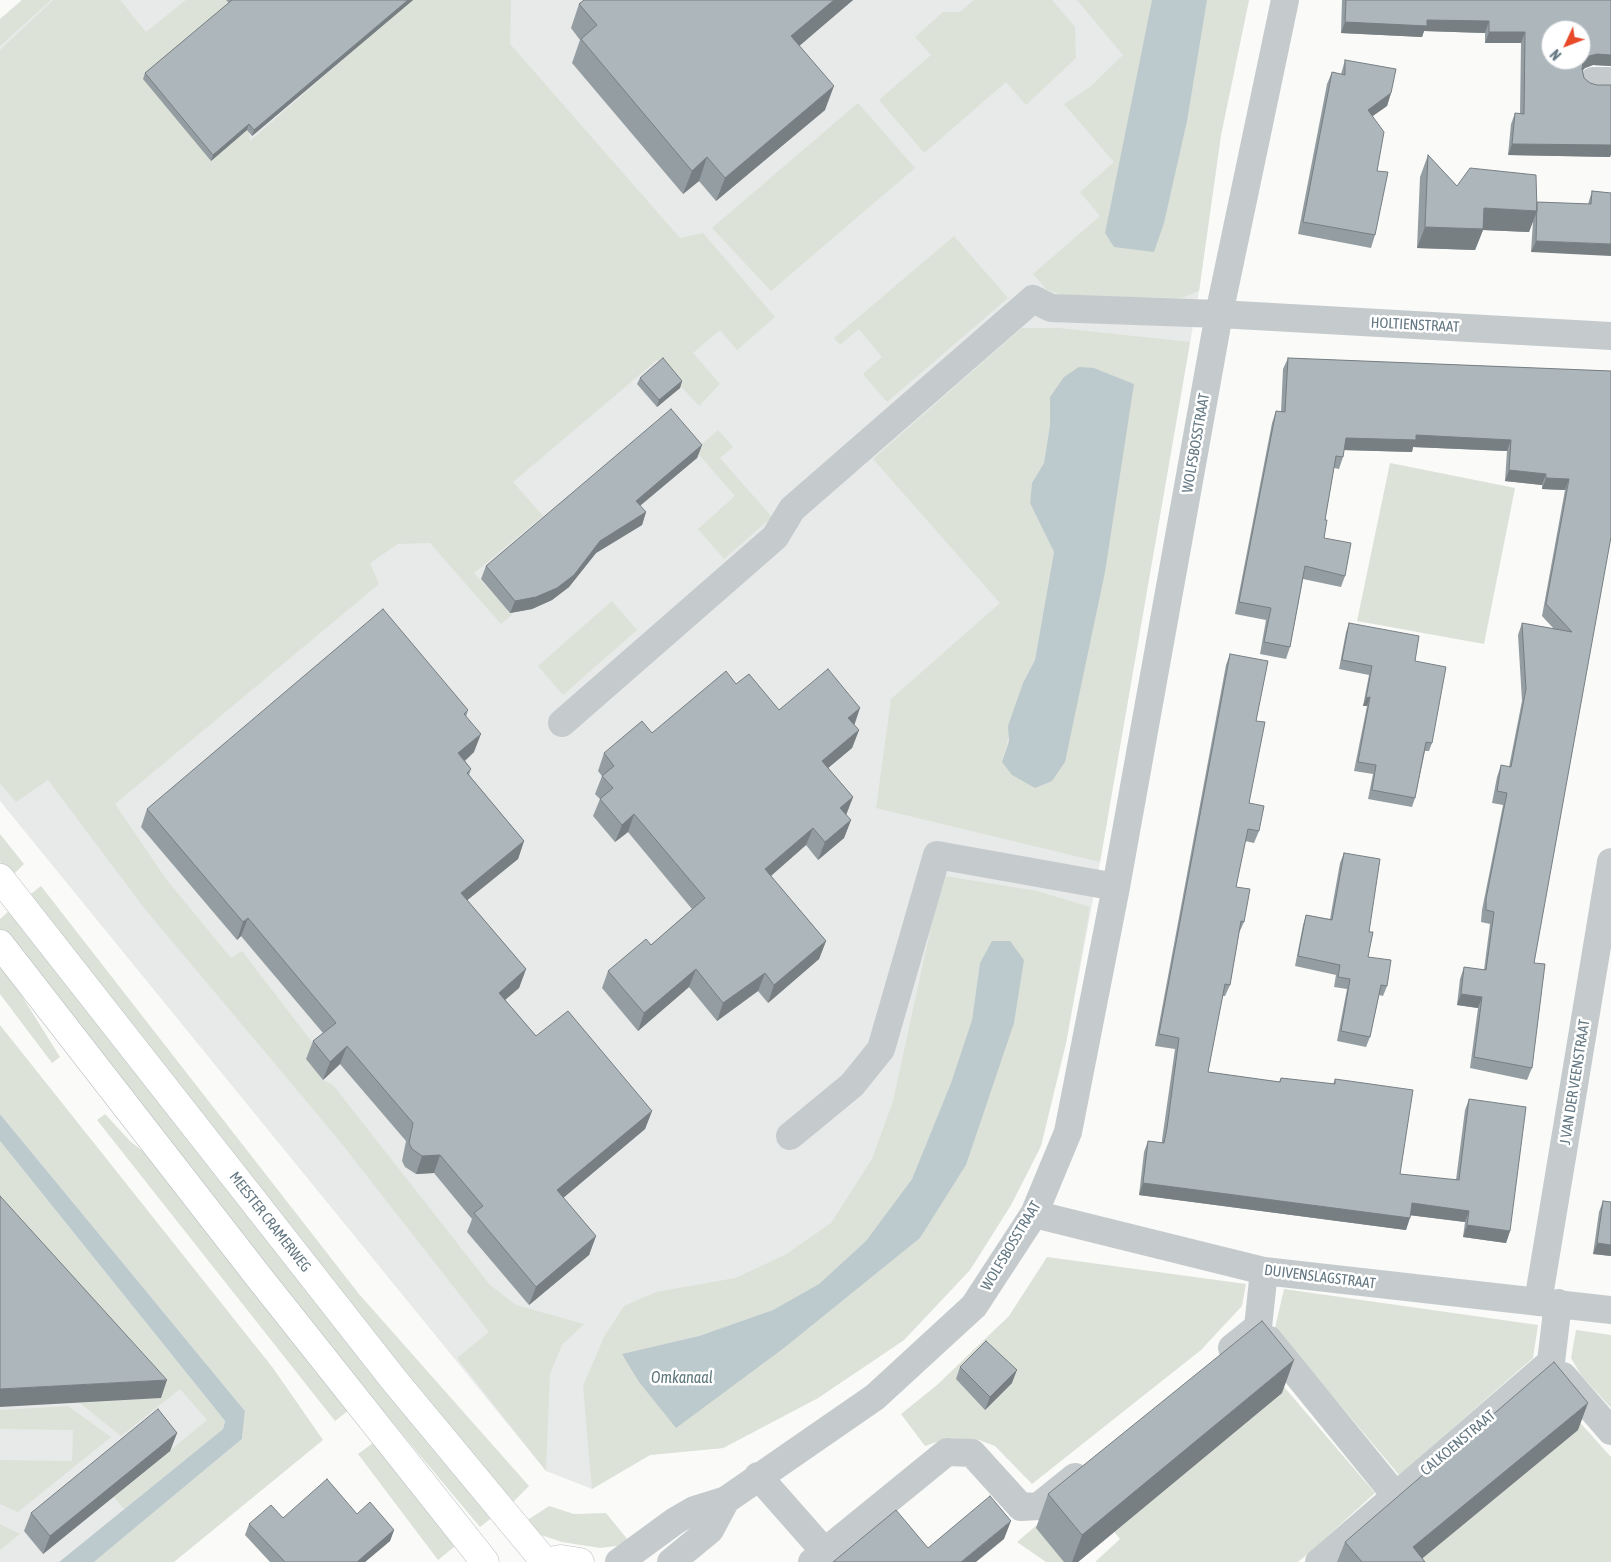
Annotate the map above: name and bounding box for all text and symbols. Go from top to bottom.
north arrow [1541,20,1591,70]
text: N [1547,46,1564,63]
street label: HOLTIENSTRAAT [1370,314,1460,336]
street label: WOLFSBOSSTRAAT [1178,392,1214,494]
street label: J VAN DER VEENSTRAAT [1556,1018,1594,1146]
street label: MEESTER CRAMERWEG [225,1168,315,1276]
street label: WOLFSBOSSTRAAT [977,1198,1045,1294]
street label: DUIVENSLAGSTRAAT [1263,1261,1377,1293]
water label: Omkanaal [651,1368,713,1388]
street label: CALKOENSTRAAT [1417,1407,1499,1479]

